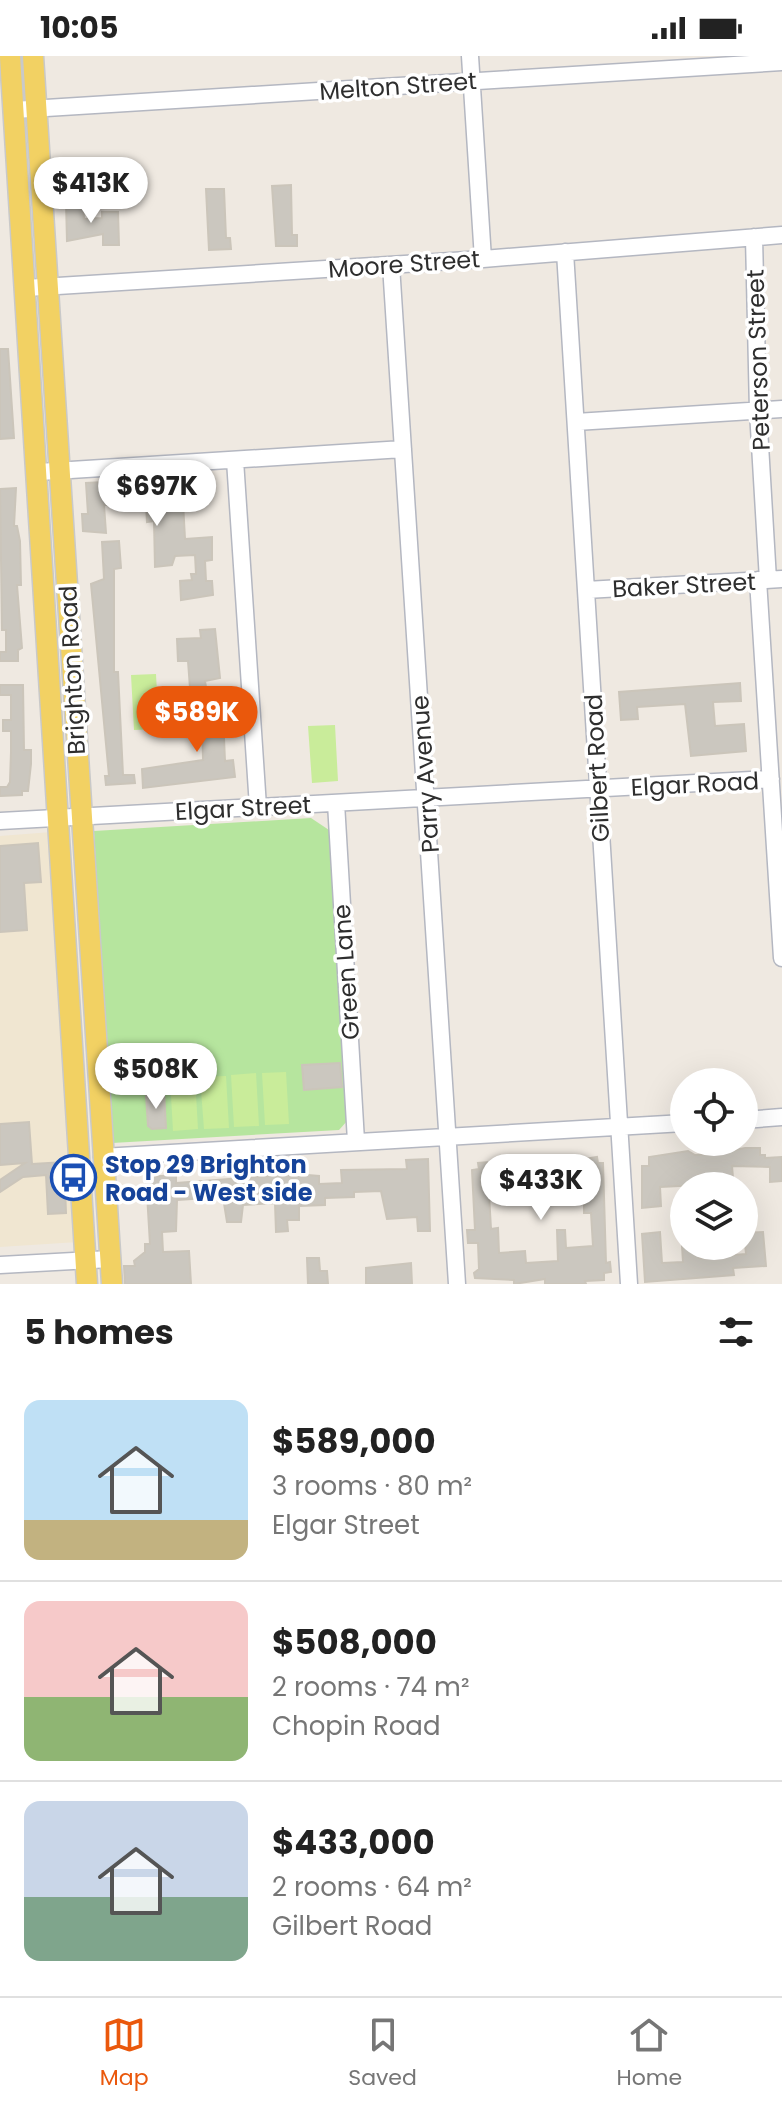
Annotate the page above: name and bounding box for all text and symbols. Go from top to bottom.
text: 10:05 [40,6,118,49]
street label: Melton Street [318,64,478,108]
pin: $413K [35,157,147,225]
text: $413K [52,165,130,201]
street label: Moore Street [327,242,481,286]
street label: Peterson Street [738,269,778,451]
pin: $697K [101,460,213,528]
text: $697K [116,468,198,504]
street label: Baker Street [611,565,757,605]
street label: Brighton Road [51,585,93,755]
pin: $589K [141,686,253,754]
street label: Gilbert Road [577,693,617,843]
text: $589K [155,694,239,730]
street label: Parry Avenue [403,694,447,854]
street label: Elgar Road [630,764,760,804]
street label: Elgar Street [174,788,312,828]
street label: Green Lane [325,903,367,1041]
pin: $508K [100,1043,212,1111]
text: $508K [113,1051,199,1087]
map controls [670,1068,758,1260]
button: locate [670,1068,758,1156]
place label: Stop 29 Brighton Road - West side [105,1148,313,1209]
bus stop icon: Stop 29 Brighton Road - West side [50,1154,98,1202]
pin: $433K [485,1154,597,1222]
text: $433K [499,1162,583,1198]
button: layers [670,1172,758,1260]
text: 5 homes [24,1308,174,1356]
icon: filters [714,1310,758,1354]
text: $589,000 [272,1417,436,1465]
icon: home [88,1432,184,1528]
text: 3 rooms · 80 m² [272,1468,472,1504]
text: Elgar Street [272,1507,420,1543]
text: $508,000 [272,1618,437,1666]
icon: home [88,1633,184,1729]
text: 2 rooms · 74 m² [272,1669,469,1705]
text: Chopin Road [272,1708,441,1744]
text: $433,000 [272,1818,435,1866]
icon: home [88,1833,184,1929]
text: 2 rooms · 64 m² [272,1869,472,1905]
text: Gilbert Road [272,1908,432,1944]
tab: Map [100,2013,149,2094]
tab: Saved [348,2013,417,2094]
tab: Home [617,2013,682,2094]

